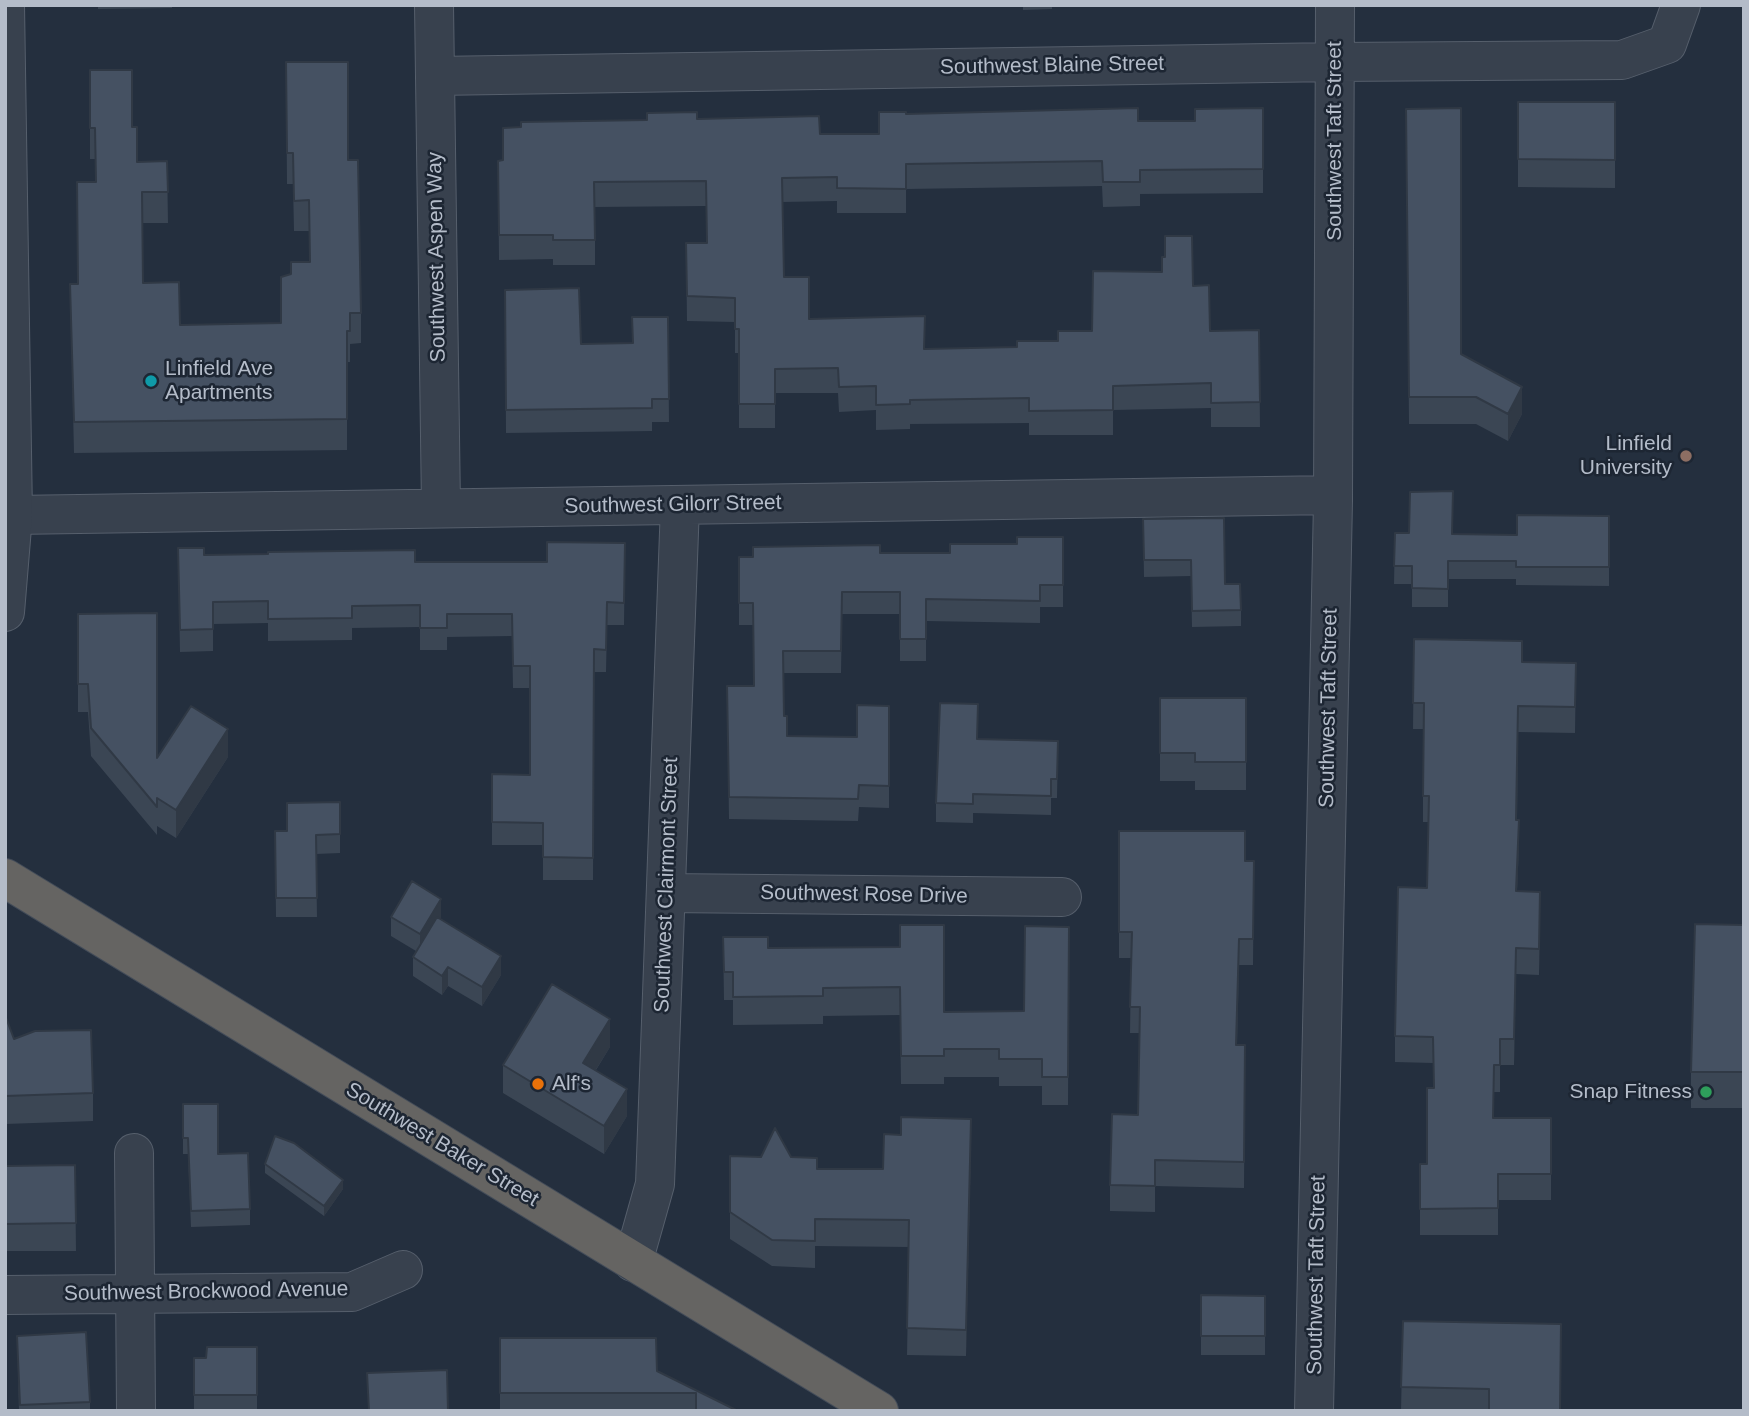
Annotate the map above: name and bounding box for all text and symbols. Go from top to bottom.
street label: Southwest Taft Street [1322,41,1348,241]
street label: Southwest Blaine Street [940,51,1164,81]
street label: Southwest Aspen Way [423,152,451,362]
place label: Linfield Ave Apartments [165,356,273,406]
marker: Linfield Ave Apartments [143,373,159,389]
place label: Linfield University [1580,431,1672,481]
marker: Linfield University [1678,448,1694,464]
street label: Southwest Gilorr Street [564,491,782,519]
street label: Southwest Taft Street [1315,608,1343,808]
street label: Southwest Clairmont Street [650,757,684,1013]
street label: Southwest Rose Drive [760,881,968,909]
place label: Alf's [552,1071,591,1097]
marker: Alf's [530,1076,546,1092]
street label: Southwest Baker Street [341,1077,543,1213]
place label: Snap Fitness [1569,1079,1692,1105]
marker: Snap Fitness [1698,1084,1714,1100]
street label: Southwest Taft Street [1303,1175,1331,1375]
street label: Southwest Brockwood Avenue [64,1277,348,1307]

